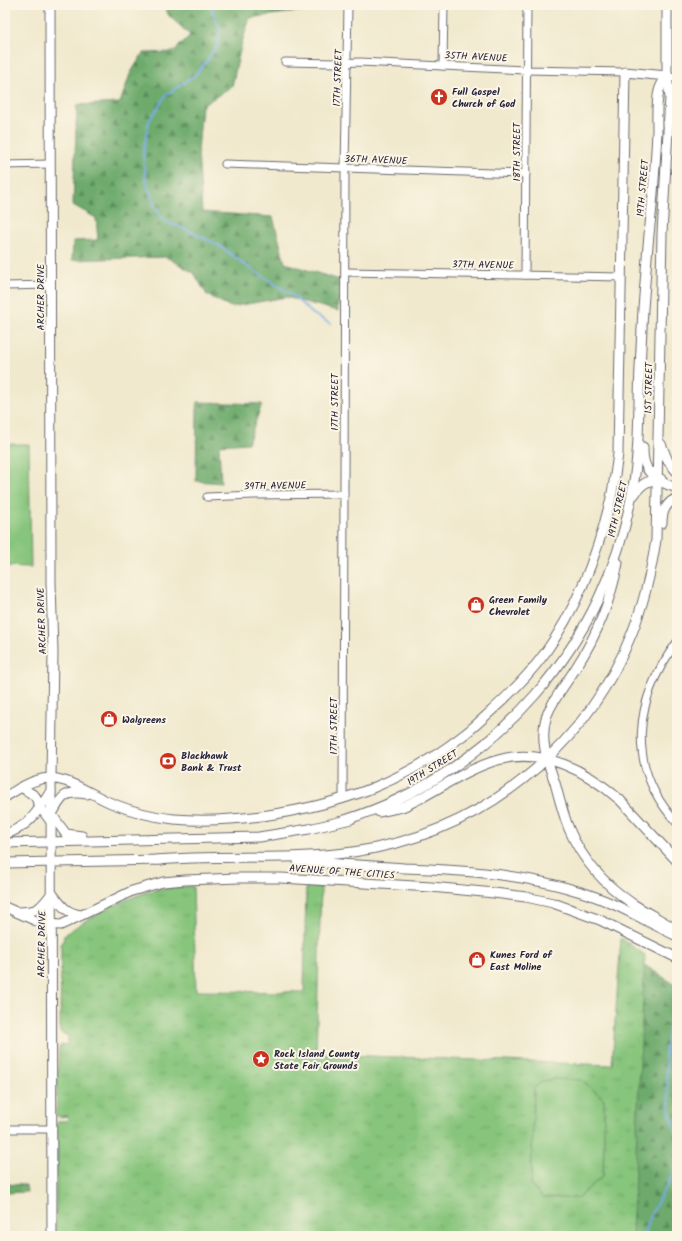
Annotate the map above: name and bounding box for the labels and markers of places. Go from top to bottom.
place label: Full Gospel Church of God [452,84,516,112]
church icon: Full Gospel Church of God [429,87,449,107]
place label: Green Family Chevrolet [489,592,548,620]
shop icon: Green Family Chevrolet [466,595,486,615]
shop icon: Walgreens [99,709,119,729]
place label: Walgreens [122,712,166,728]
place label: Blackhawk Bank & Trust [181,748,242,776]
bank icon: Blackhawk Bank & Trust [158,751,178,771]
place label: Kunes Ford of East Moline [490,947,553,975]
shop icon: Kunes Ford of East Moline [467,950,487,970]
place label: Rock Island County State Fair Grounds [274,1046,360,1074]
place icon: Rock Island County State Fair Grounds [251,1049,271,1069]

